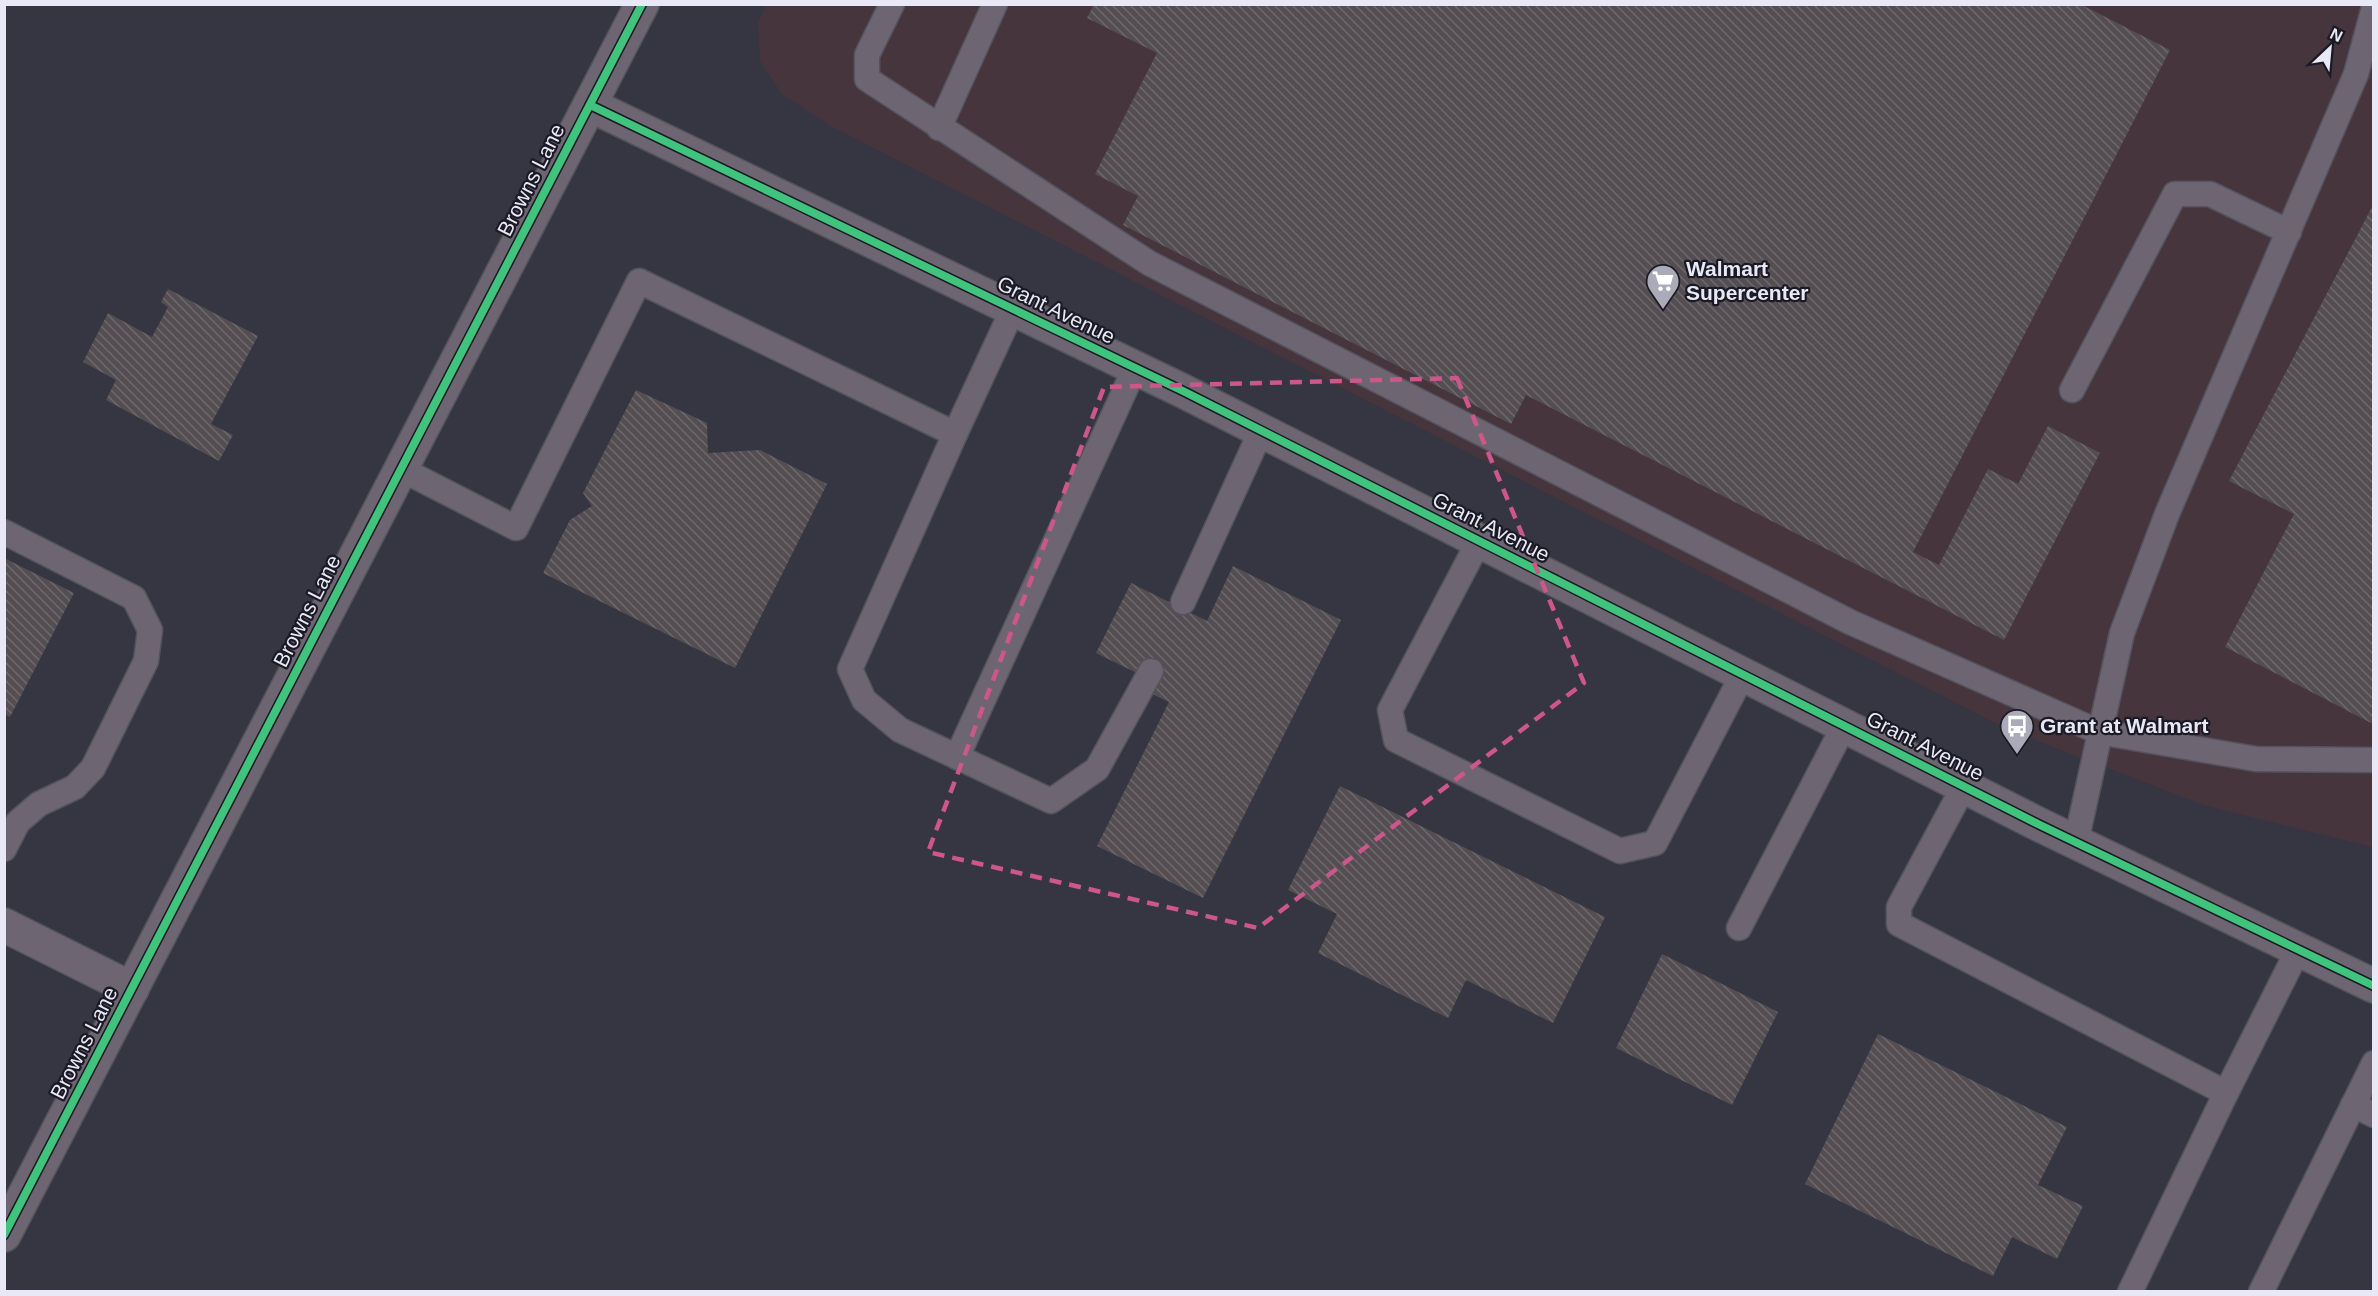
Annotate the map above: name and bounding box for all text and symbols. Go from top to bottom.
north arrow [2300,18,2360,78]
text: N [2327,25,2345,45]
street label: Browns Lane [492,120,569,240]
place label: Walmart Supercenter [1686,257,1809,304]
supermarket icon: Walmart Supercenter [1645,263,1681,310]
street label: Grant Avenue [994,271,1119,348]
street label: Grant Avenue [1429,487,1553,566]
street label: Browns Lane [268,551,345,671]
street label: Grant Avenue [1863,706,1987,785]
bus stop icon: Grant at Walmart [1999,708,2035,755]
place label: Grant at Walmart [2040,714,2208,737]
street label: Browns Lane [45,983,122,1103]

